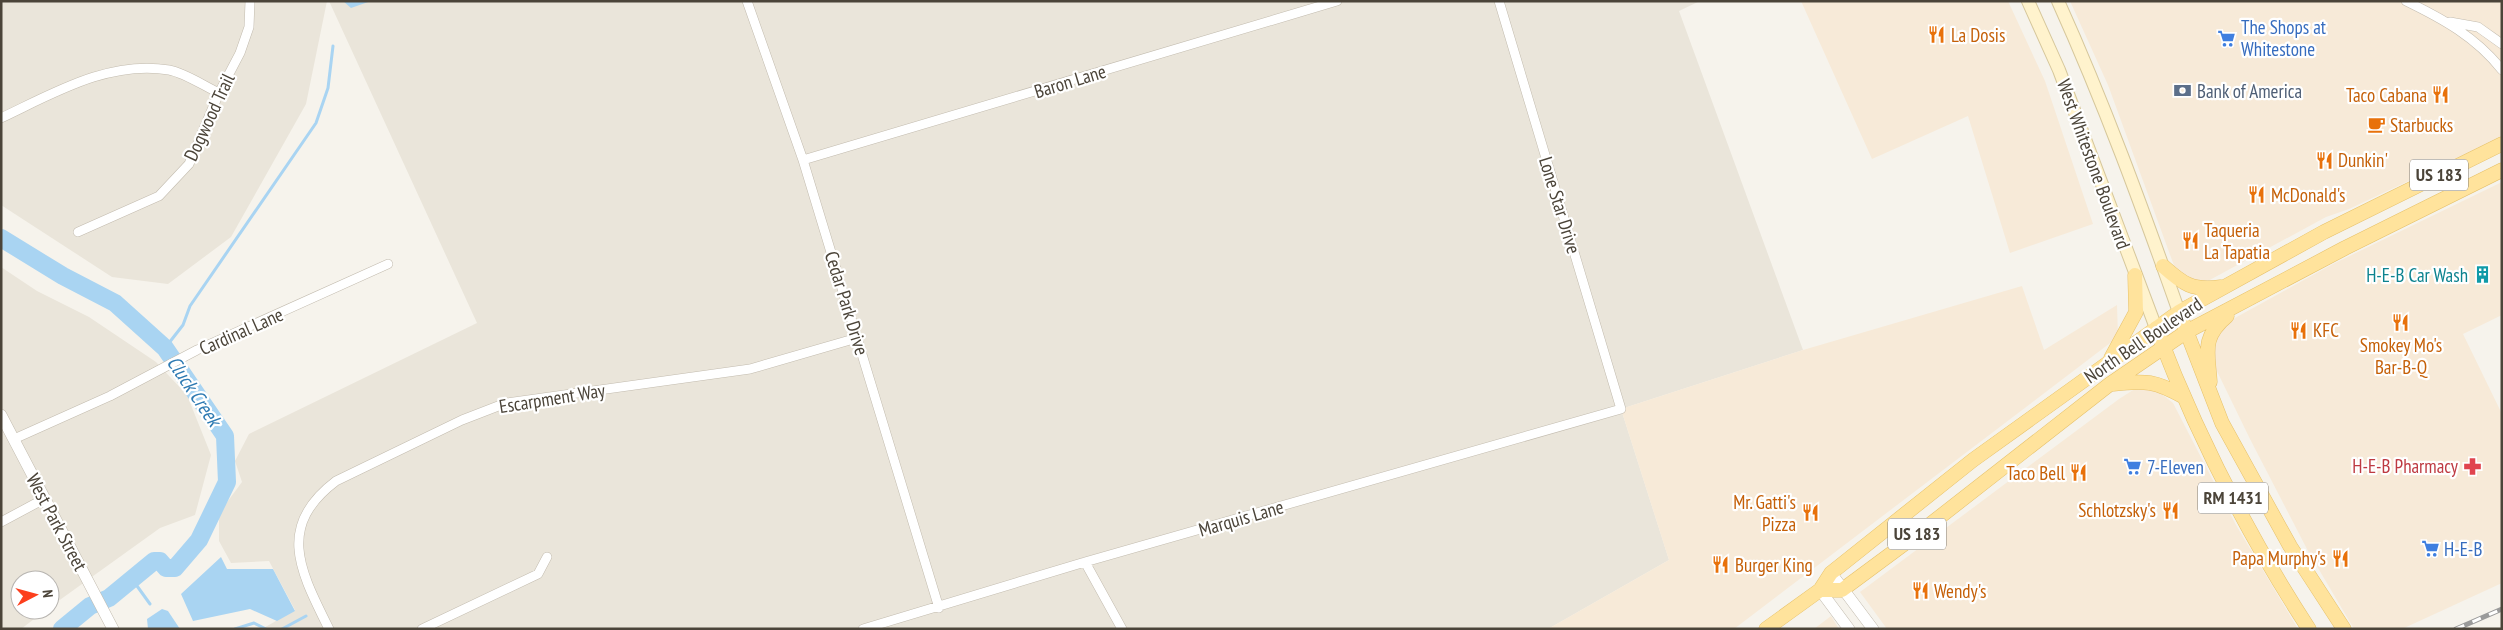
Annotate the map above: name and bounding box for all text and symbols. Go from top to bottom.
place label: The Shops at Whitestone [2241,15,2327,61]
place label: La Dosis [1951,23,2005,47]
restaurant icon: La Dosis [1927,25,1947,45]
supermarket icon: The Shops at Whitestone [2217,28,2237,48]
street label: Baron Lane [1031,59,1109,103]
street label: Dogwood Trail [178,69,240,165]
street label: West Whitestone Boulevard [2052,76,2136,252]
place label: Bank of America [2197,79,2302,103]
bank icon: Bank of America [2173,81,2193,101]
place label: Taco Cabana [2346,83,2427,107]
restaurant icon: Taco Cabana [2431,85,2451,105]
place label: Starbucks [2390,113,2453,137]
cafe icon: Starbucks [2366,115,2386,135]
place label: Dunkin' [2338,148,2388,172]
restaurant icon: Dunkin' [2314,150,2334,170]
street label: Lone Star Drive [1534,154,1586,257]
road number: US 183 [2410,160,2468,190]
place label: McDonald's [2271,183,2346,207]
restaurant icon: McDonald's [2247,185,2267,205]
place label: Taqueria La Tapatia [2204,218,2270,264]
restaurant icon: Taqueria La Tapatia [2180,231,2200,251]
street label: Cedar Park Drive [820,248,874,358]
place label: H-E-B Car Wash [2366,263,2468,287]
building icon: H-E-B Car Wash [2472,265,2492,285]
street label: North Bell Boulevard [2079,292,2207,388]
street label: Cardinal Lane [195,302,287,360]
restaurant icon: Smokey Mo's Bar-B-Q [2391,312,2411,332]
place label: KFC [2313,318,2339,342]
restaurant icon: KFC [2289,320,2309,340]
place label: Smokey Mo's Bar-B-Q [2360,333,2442,379]
water label: Cluck Creek [161,351,228,433]
street label: Escarpment Way [497,378,607,418]
place label: H-E-B Pharmacy [2352,454,2459,478]
place label: 7-Eleven [2147,455,2204,479]
pharmacy icon: H-E-B Pharmacy [2462,456,2482,476]
supermarket icon: 7-Eleven [2123,457,2143,477]
place label: Taco Bell [2006,461,2066,485]
restaurant icon: Taco Bell [2069,463,2089,483]
street label: West Park Street [21,469,93,575]
road number: RM 1431 [2198,482,2268,514]
place label: Mr. Gatti's Pizza [1733,490,1796,536]
street label: Marquis Lane [1196,494,1286,542]
place label: Schlotzsky's [2078,498,2156,522]
restaurant icon: Schlotzsky's [2160,500,2180,520]
restaurant icon: Mr. Gatti's Pizza [1800,503,1820,523]
road number: US 183 [1888,518,1946,550]
place label: H-E-B [2444,537,2482,561]
supermarket icon: H-E-B [2420,539,2440,559]
place label: Papa Murphy's [2232,546,2326,570]
restaurant icon: Papa Murphy's [2330,548,2350,568]
place label: Burger King [1735,553,1813,577]
restaurant icon: Burger King [1711,555,1731,575]
north arrow [10,570,60,620]
place label: Wendy's [1934,579,1987,603]
restaurant icon: Wendy's [1910,581,1930,601]
text: N [39,589,57,598]

